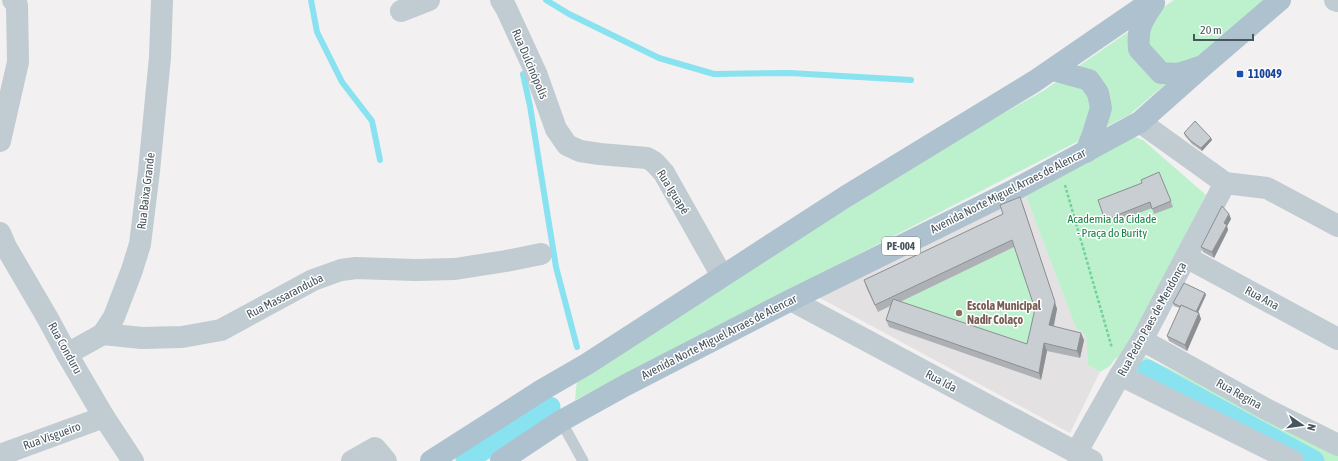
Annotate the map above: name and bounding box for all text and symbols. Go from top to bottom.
scale bar [1194,16,1253,42]
text: 20 m [1200,23,1222,37]
street label: Rua Dulcinópolis [509,27,551,101]
place label: 110049 [1248,67,1282,81]
marker: 110049 [1235,69,1245,79]
street label: Avenida Norte Miguel Arraes de Alencar [928,145,1088,236]
street label: Rua Baixa Grande [134,152,158,230]
street label: Rua Iguapé [654,167,692,217]
park label: Academia da Cidade - Praça do Burity [1067,212,1157,240]
road number: PE-004 [882,237,920,255]
street label: Rua Pedro Paes de Mendonça [1115,259,1189,379]
street label: Rua Massaranduba [244,271,326,321]
street label: Rua Ana [1243,283,1281,313]
street label: Avenida Norte Miguel Arraes de Alencar [639,291,799,382]
place label: Escola Municipal Nadir Colaço [967,299,1042,327]
marker: Escola Municipal Nadir Colaço [954,308,964,318]
street label: Rua Conduru [45,320,85,376]
street label: Rua Ida [923,367,959,395]
street label: Rua Regina [1214,376,1264,412]
north arrow [1282,405,1322,445]
street label: Rua Visgueiro [21,419,83,453]
text: N [1305,423,1318,432]

